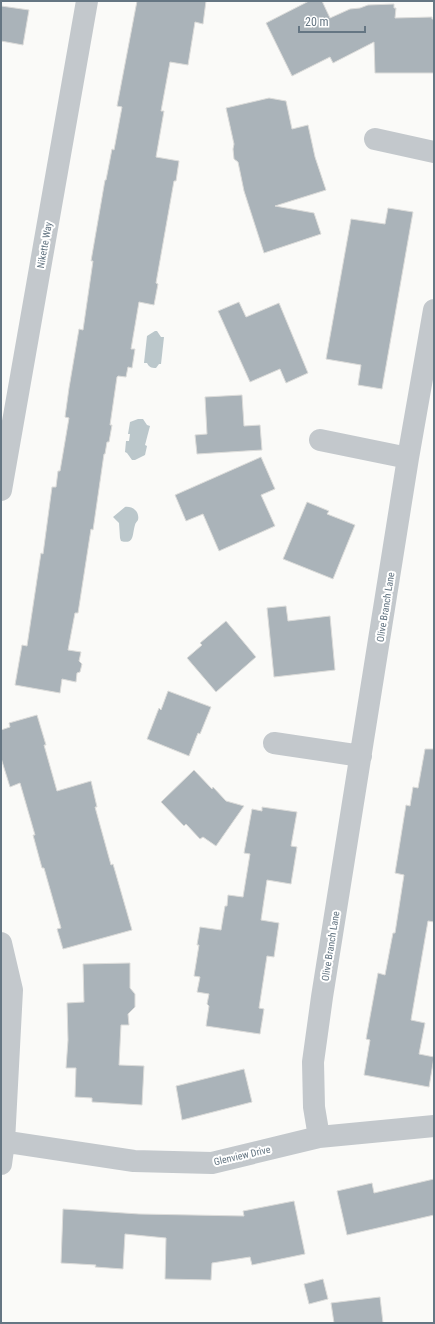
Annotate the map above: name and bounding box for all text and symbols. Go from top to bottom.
scale bar [299,8,365,34]
text: 20 m [305,15,329,29]
street label: Nikette Way [35,221,54,269]
street label: Olive Branch Lane [375,571,396,643]
street label: Olive Branch Lane [320,910,341,982]
street label: Glenview Drive [213,1144,272,1167]

